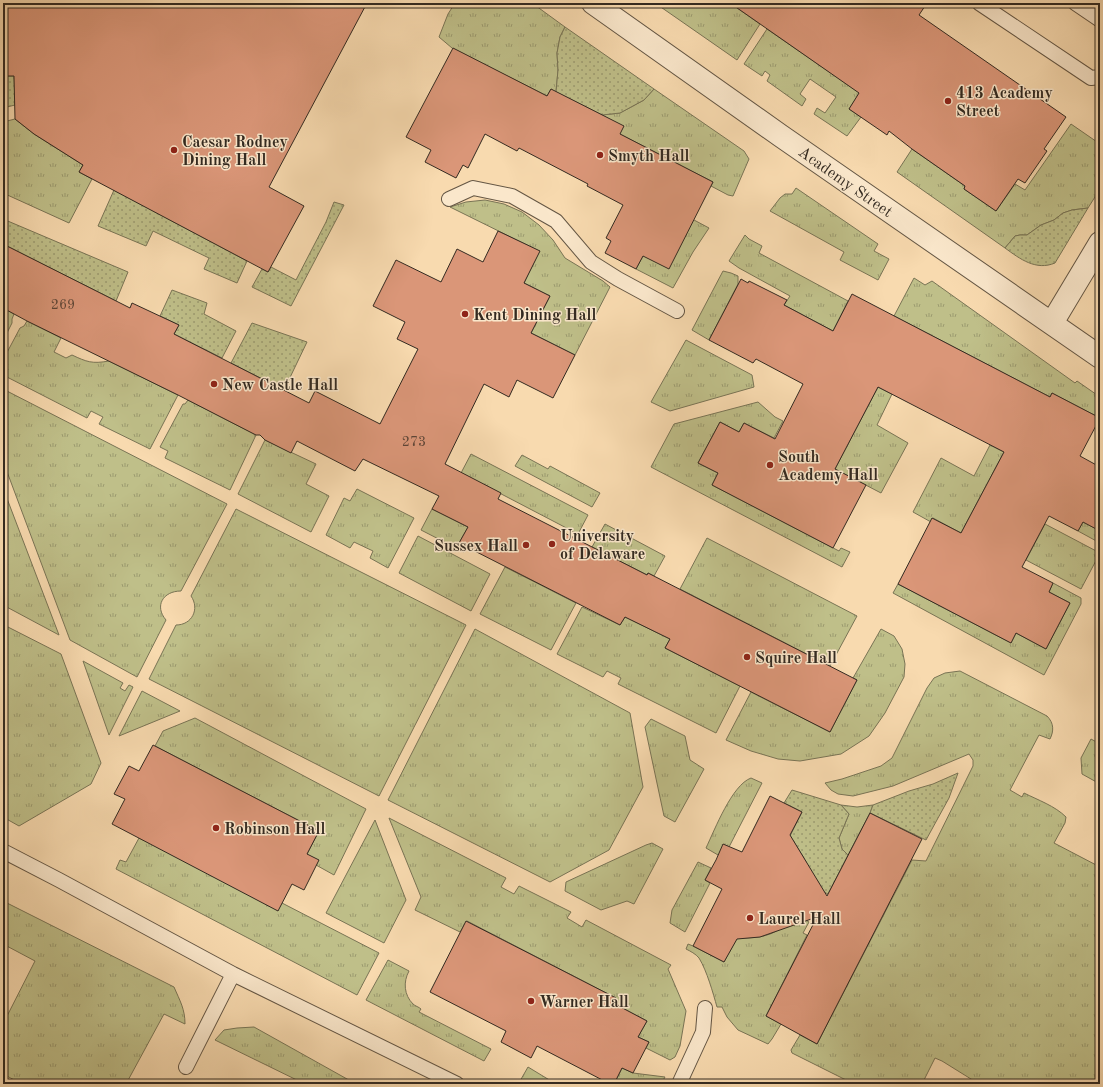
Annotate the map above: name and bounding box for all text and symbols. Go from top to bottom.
place label: 413 Academy Street [956,86,1053,120]
marker: 413 Academy Street [943,96,953,106]
place label: Caesar Rodney Dining Hall [182,135,288,169]
street label: Academy Street [795,144,895,221]
marker: Caesar Rodney Dining Hall [169,145,179,155]
place label: Smyth Hall [608,149,690,165]
marker: Smyth Hall [595,150,605,160]
house number: 269 [51,298,75,312]
place label: Kent Dining Hall [473,308,596,324]
marker: Kent Dining Hall [460,309,470,319]
place label: New Castle Hall [222,378,338,394]
marker: New Castle Hall [209,379,219,389]
house number: 273 [402,435,426,449]
place label: South Academy Hall [778,450,878,484]
marker: South Academy Hall [765,460,775,470]
place label: University of Delaware [560,529,645,563]
place label: Sussex Hall [434,539,518,555]
marker: University of Delaware [547,539,557,549]
marker: Sussex Hall [521,540,531,550]
place label: Squire Hall [755,651,837,667]
marker: Squire Hall [742,652,752,662]
place label: Robinson Hall [224,822,325,838]
marker: Robinson Hall [211,823,221,833]
place label: Laurel Hall [758,912,841,928]
marker: Laurel Hall [745,913,755,923]
place label: Warner Hall [539,995,629,1011]
marker: Warner Hall [526,996,536,1006]

